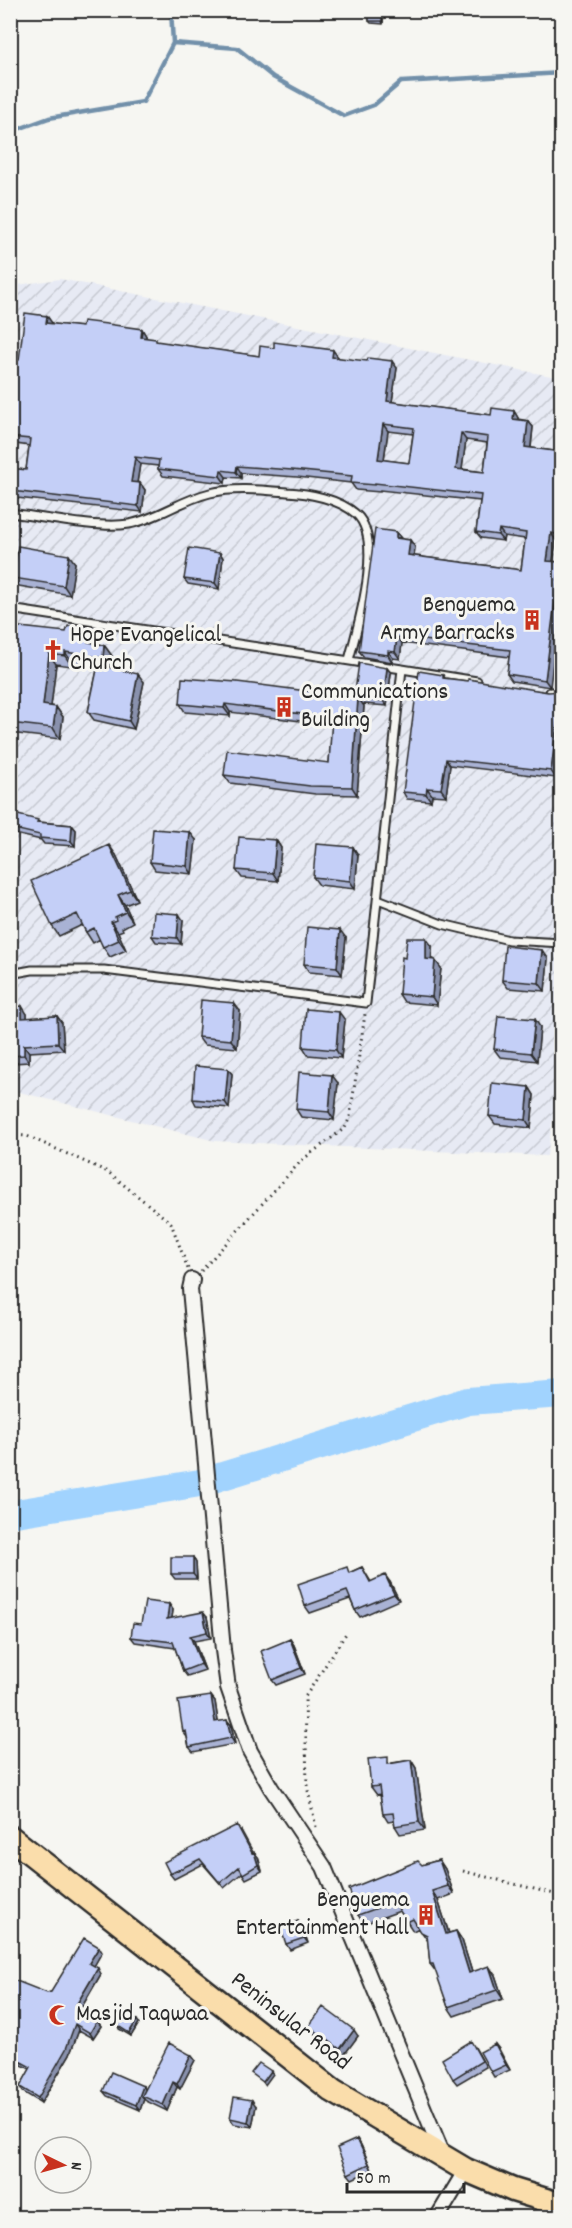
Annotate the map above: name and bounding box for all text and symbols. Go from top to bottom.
place label: Benguema Army Barracks [380,589,516,651]
building icon: Benguema Army Barracks [520,608,544,632]
place label: Hope Evangelical Church [70,619,221,681]
church icon: Hope Evangelical Church [41,638,65,662]
place label: Communications Building [301,676,448,738]
building icon: Communications Building [272,695,296,719]
place label: Benguema Entertainment Hall [236,1884,410,1946]
building icon: Benguema Entertainment Hall [414,1903,438,1927]
street label: Peninsular Road [223,1964,357,2080]
place label: Masjid Taqwaa [76,1998,209,2032]
mosque icon: Masjid Taqwaa [47,2003,71,2027]
north arrow [33,2135,93,2195]
scale bar [347,2156,464,2194]
text: N [64,2161,87,2171]
text: 50 m [356,2167,391,2192]

